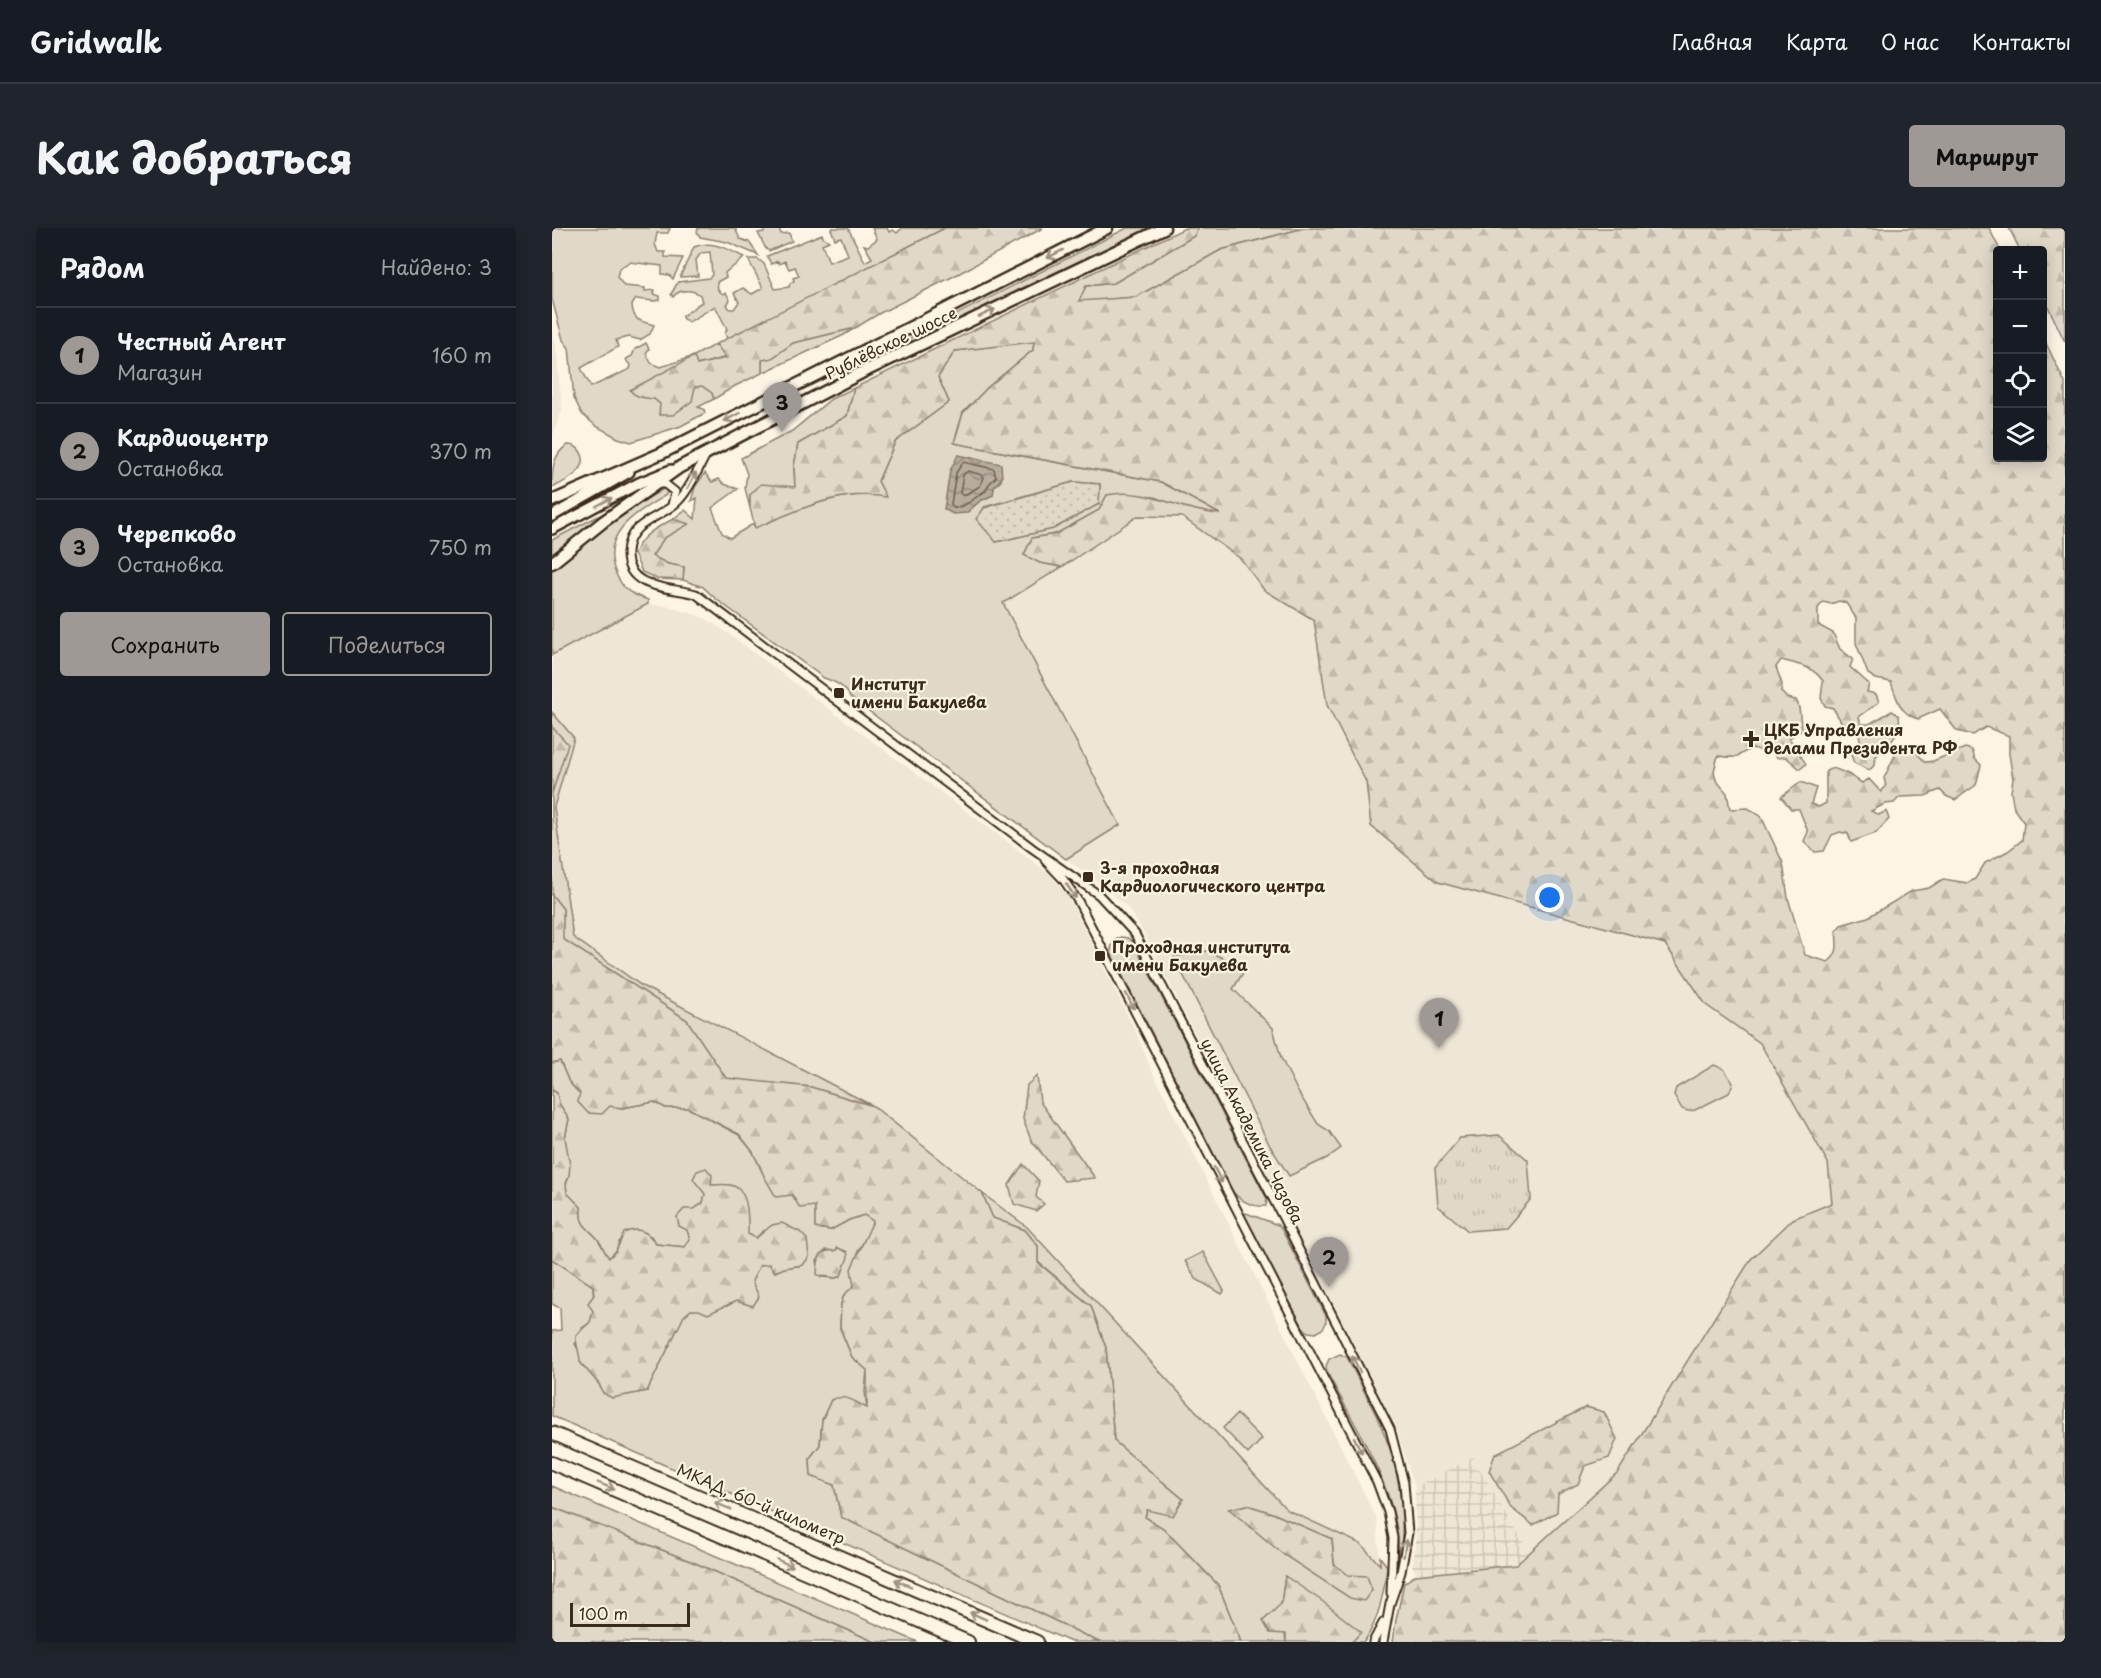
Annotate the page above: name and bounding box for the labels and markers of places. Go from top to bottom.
pin: 3 [762,382,802,432]
place label: Институт имени Бакулева [851,671,987,713]
marker: Институт имени Бакулева [832,686,846,700]
place label: ЦКБ Управления делами Президента РФ [1764,717,1957,759]
marker: ЦКБ Управления делами Президента РФ [1742,730,1760,748]
place label: 3-я проходная Кардиологического центра [1100,855,1325,897]
marker: 3-я проходная Кардиологического центра [1081,870,1095,884]
place label: Проходная института имени Бакулева [1112,934,1291,976]
marker: Проходная института имени Бакулева [1093,949,1107,963]
pin: 1 [1420,998,1458,1048]
pin: 2 [1310,1238,1348,1287]

